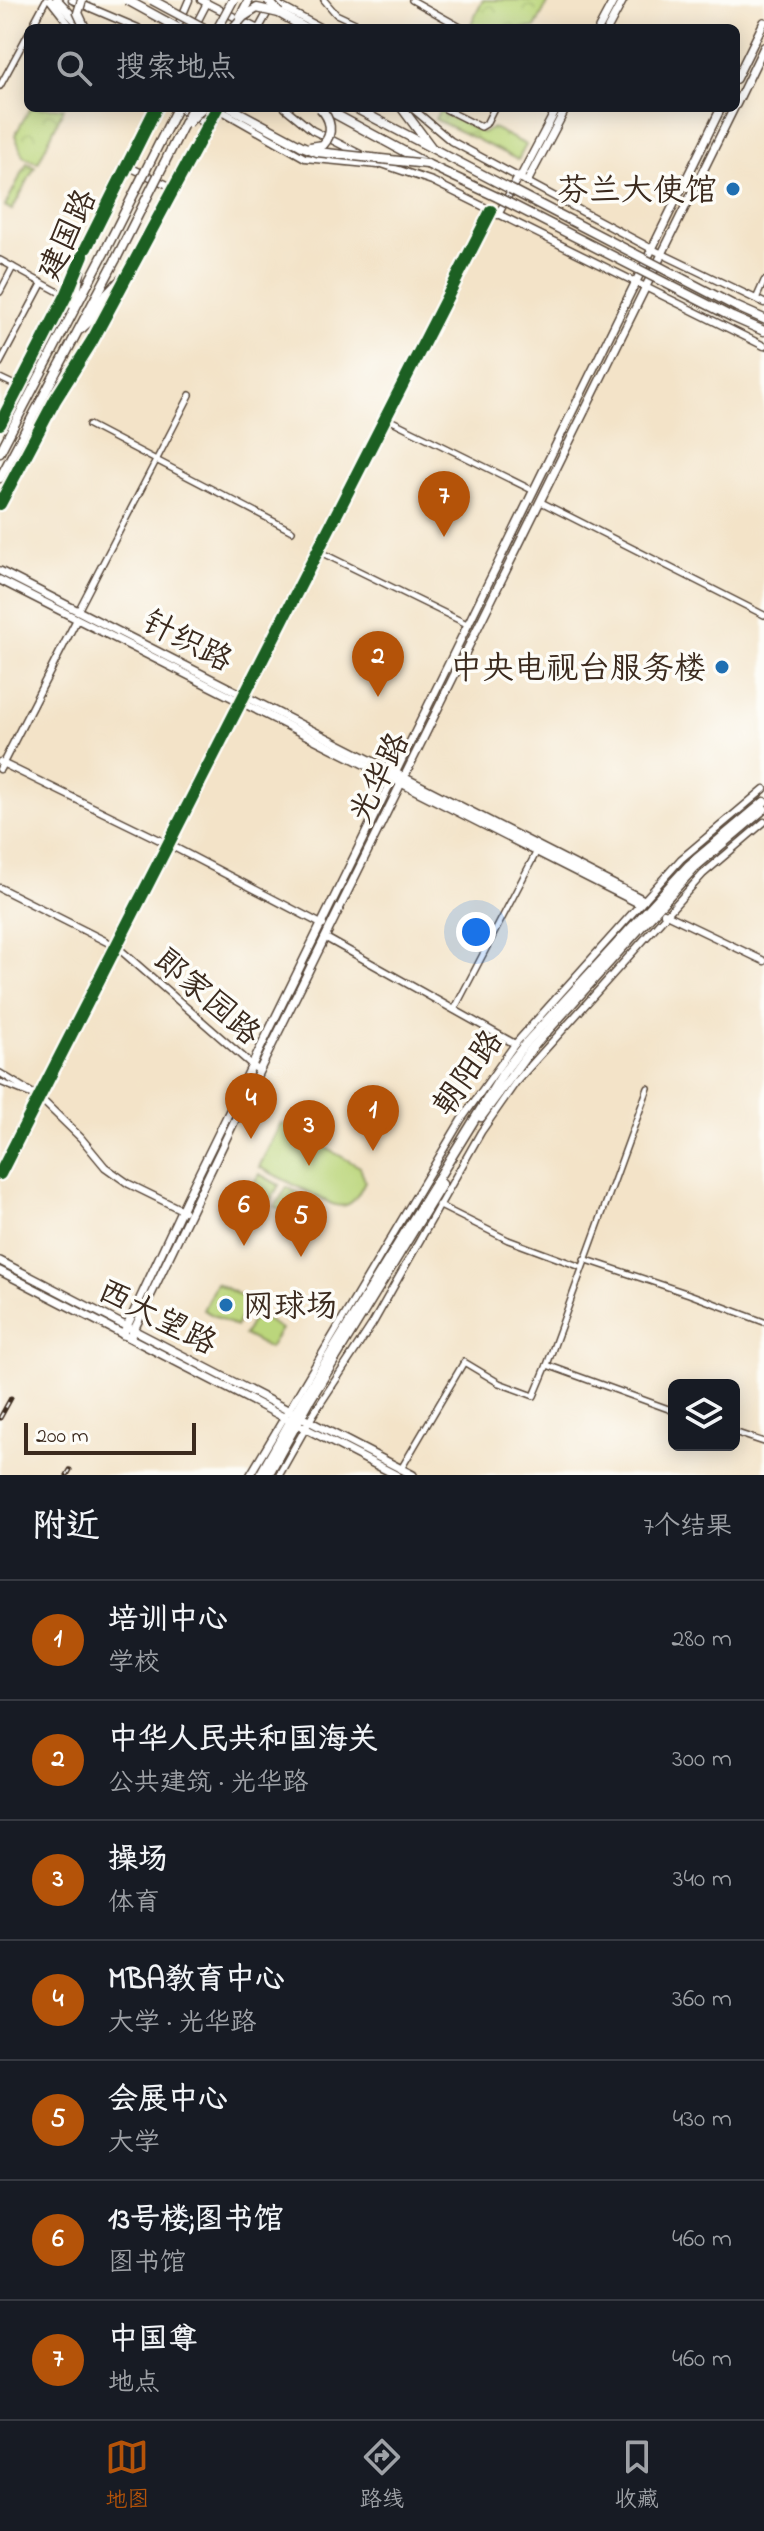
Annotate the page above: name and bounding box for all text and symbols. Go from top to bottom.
search box [24,24,740,112]
icon: search [52,46,96,90]
text: 搜索地点 [116,47,236,91]
place label: 芬兰大使馆 [557,169,717,216]
marker: 芬兰大使馆 [724,180,742,198]
street label: 建国路 [28,182,111,289]
pin: 7 [418,471,470,537]
street label: 针织路 [133,600,240,686]
pin: 2 [352,631,404,697]
place label: 中央电视台服务楼 [450,647,706,694]
marker: 中央电视台服务楼 [713,658,731,676]
street label: 光华路 [339,725,423,832]
your location [456,912,496,952]
street label: 郎家园路 [142,939,269,1058]
street label: 朝阳路 [423,1021,517,1127]
pin: 4 [225,1073,277,1139]
pin: 1 [347,1085,399,1151]
pin: 3 [283,1100,335,1166]
pin: 6 [218,1180,270,1246]
pin: 5 [275,1191,327,1257]
street label: 西大望路 [89,1269,224,1369]
place label: 网球场 [242,1285,338,1332]
marker: 网球场 [217,1296,235,1314]
map controls [668,1379,740,1451]
button: layers [668,1379,740,1451]
scale bar [24,1419,196,1455]
text: 200 m [36,1421,89,1453]
text: 附近 [32,1503,100,1553]
text: 7个结果 [643,1509,732,1547]
text: 培训中心 [108,1599,228,1643]
text: 1 [54,1621,62,1659]
text: 280 m [671,1621,732,1659]
text: 学校 [108,1645,160,1683]
text: 中华人民共和国海关 [108,1719,378,1763]
text: 2 [52,1741,64,1779]
text: 300 m [672,1741,732,1779]
text: 公共建筑 · 光华路 [108,1765,309,1803]
text: 操场 [108,1839,168,1883]
text: 3 [53,1861,63,1899]
text: 340 m [673,1861,732,1899]
text: 体育 [108,1885,160,1923]
text: MBA教育中心 [108,1959,285,2003]
text: 4 [53,1981,63,2019]
text: 360 m [672,1981,732,2019]
text: 大学 · 光华路 [108,2005,257,2043]
text: 会展中心 [108,2079,228,2123]
text: 5 [51,2101,65,2139]
text: 430 m [673,2101,732,2139]
text: 大学 [108,2125,160,2163]
text: 13号楼;图书馆 [108,2199,284,2243]
text: 6 [52,2221,64,2259]
text: 460 m [672,2221,732,2259]
text: 图书馆 [108,2245,186,2283]
text: 中国尊 [108,2319,198,2363]
text: 7 [53,2341,63,2379]
text: 460 m [672,2341,732,2379]
text: 地点 [108,2365,160,2403]
tab: 地图 [105,2435,149,2517]
tab: 路线 [360,2435,404,2517]
tab: 收藏 [615,2435,659,2517]

